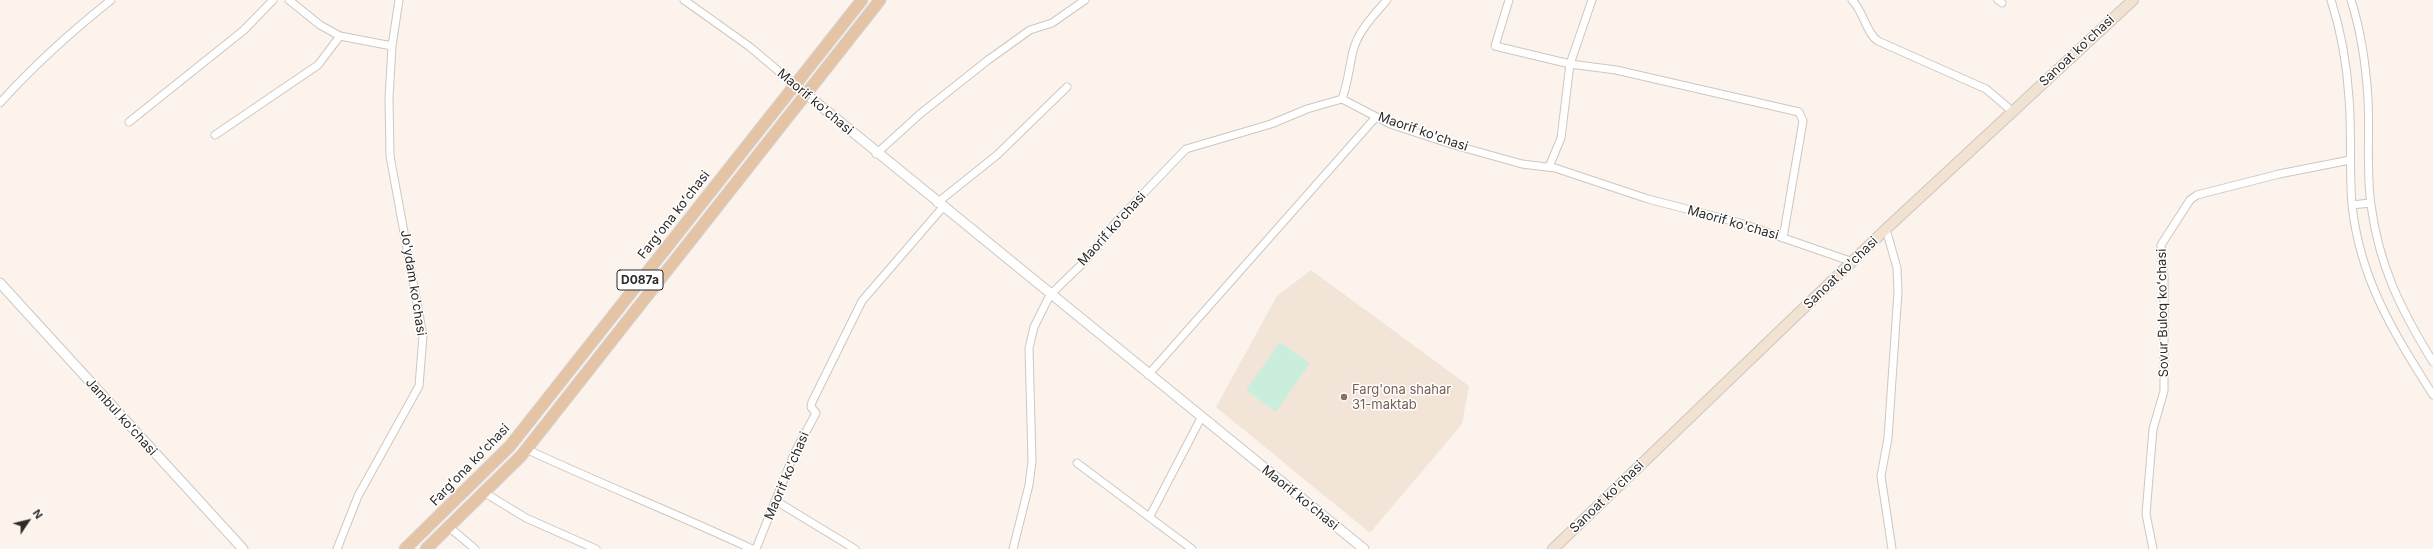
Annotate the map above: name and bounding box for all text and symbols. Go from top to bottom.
street label: Sanoat ko'chasi [2036,12,2118,90]
street label: Maorif ko'chasi [774,66,856,138]
street label: Maorif ko'chasi [1376,109,1470,155]
street label: Fargʻona koʻchasi [635,168,713,262]
street label: Maorif ko'chasi [1075,189,1149,269]
street label: Maorif ko'chasi [1686,203,1780,243]
street label: Jo'ydam ko'chasi [397,229,429,337]
street label: Sanoat ko'chasi [1801,234,1881,312]
street label: Sovur Buloq koʻchasi [2154,249,2172,377]
road number: D087a [617,270,663,290]
street label: Jambul koʻchasi [82,375,160,459]
place label: Farg'ona shahar 31-maktab [1352,382,1451,413]
marker: Farg'ona shahar 31-maktab [1339,392,1349,402]
street label: Fargʻona koʻchasi [427,421,513,509]
street label: Maorif ko'chasi [761,430,813,522]
street label: Sanoat ko'chasi [1567,458,1647,536]
street label: Maorif ko'chasi [1259,462,1341,534]
north arrow [8,501,48,541]
text: N [30,507,46,522]

